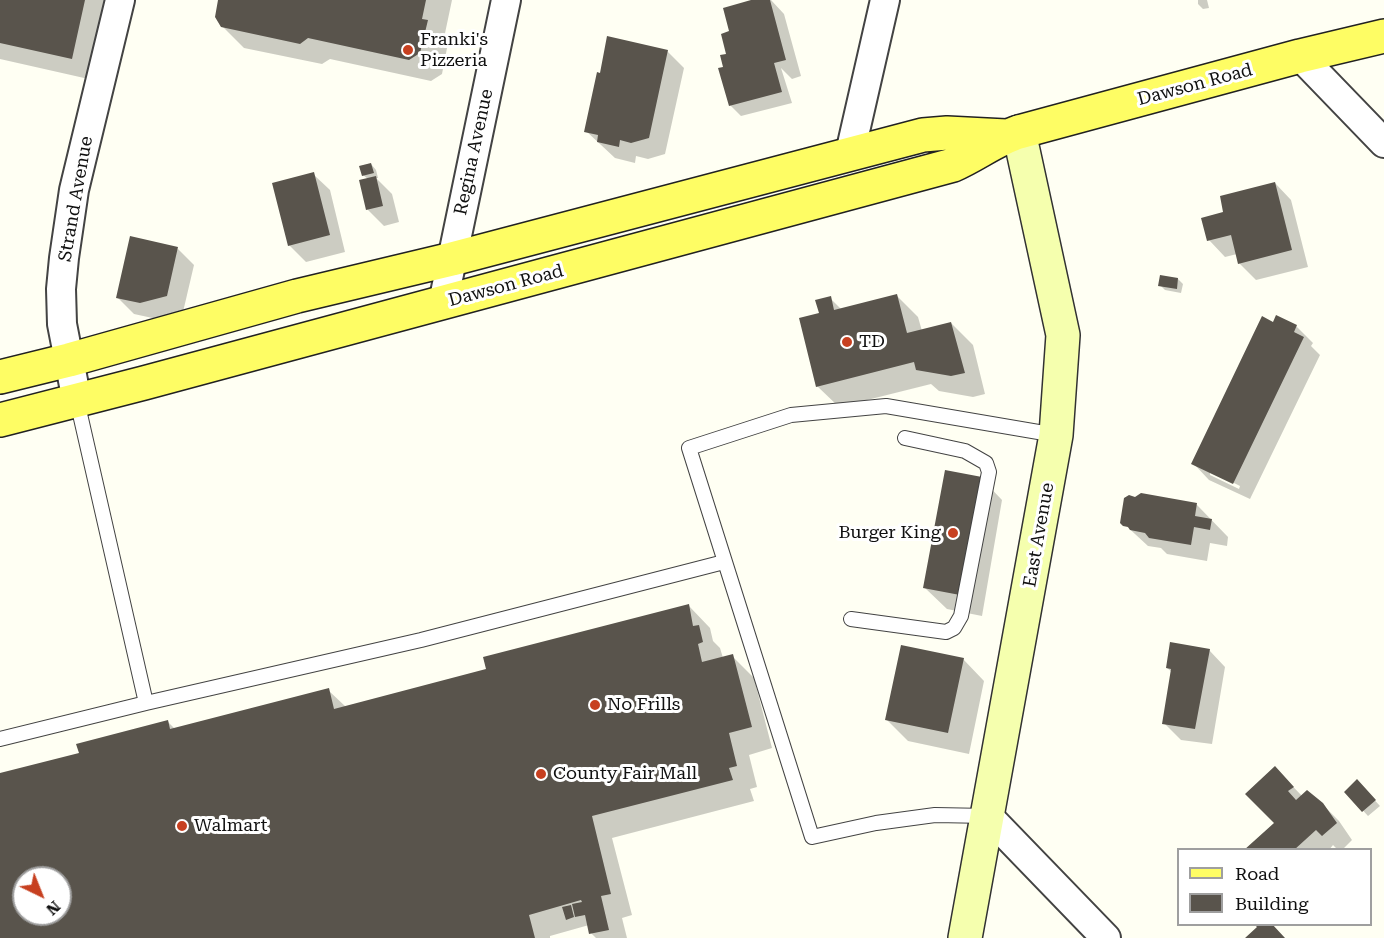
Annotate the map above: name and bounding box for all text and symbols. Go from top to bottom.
place label: Franki's Pizzeria [420,29,488,72]
marker: Franki's Pizzeria [401,43,415,57]
street label: Dawson Road [1135,59,1255,111]
street label: Regina Avenue [450,87,498,217]
street label: Strand Avenue [54,135,98,263]
street label: Dawson Road [446,260,566,312]
place label: TD [859,331,885,353]
marker: TD [840,335,854,349]
street label: East Avenue [1019,481,1059,589]
place label: Burger King [838,522,941,544]
marker: Burger King [946,526,960,540]
place label: No Frills [607,694,680,716]
marker: No Frills [588,698,602,712]
place label: County Fair Mall [553,763,697,785]
marker: County Fair Mall [534,767,548,781]
place label: Walmart [194,815,267,837]
marker: Walmart [175,819,189,833]
legend [1177,848,1372,926]
text: Road [1235,863,1279,884]
north arrow [12,866,72,926]
text: Building [1235,893,1309,914]
text: N [42,897,64,919]

